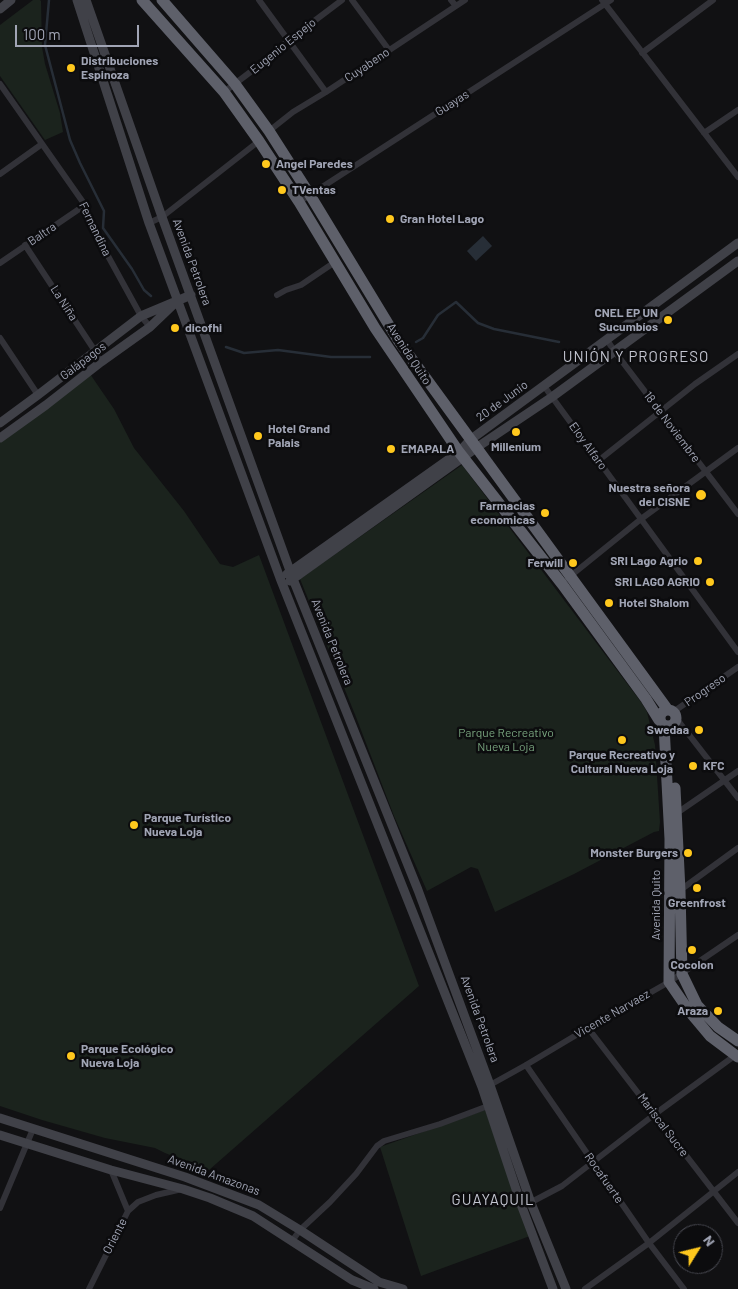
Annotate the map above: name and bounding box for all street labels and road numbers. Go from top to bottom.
street label: Eugenio Espejo [247,15,319,77]
street label: Cuyabeno [342,45,392,85]
street label: Guayas [432,87,472,119]
street label: Fernandina [76,200,114,258]
street label: Avenida Petrolera [170,217,214,307]
street label: Baltra [25,219,59,249]
street label: La Niña [47,283,81,323]
street label: Avenida Quito [384,320,434,388]
street label: Galápagos [57,339,109,383]
street label: 20 de Junio [473,377,531,425]
street label: 18 de Noviembre [641,389,703,465]
street label: Eloy Alfaro [566,419,610,473]
street label: Avenida Petrolera [308,597,356,687]
street label: Progreso [682,671,728,709]
street label: Avenida Quito [649,870,663,940]
street label: Avenida Petrolera [458,974,502,1064]
street label: Vicente Narvaez [572,987,652,1041]
street label: Mariscal Sucre [634,1090,692,1160]
street label: Rocafuerte [581,1150,627,1206]
street label: Avenida Amazonas [166,1152,262,1198]
street label: Oriente [100,1216,130,1256]

